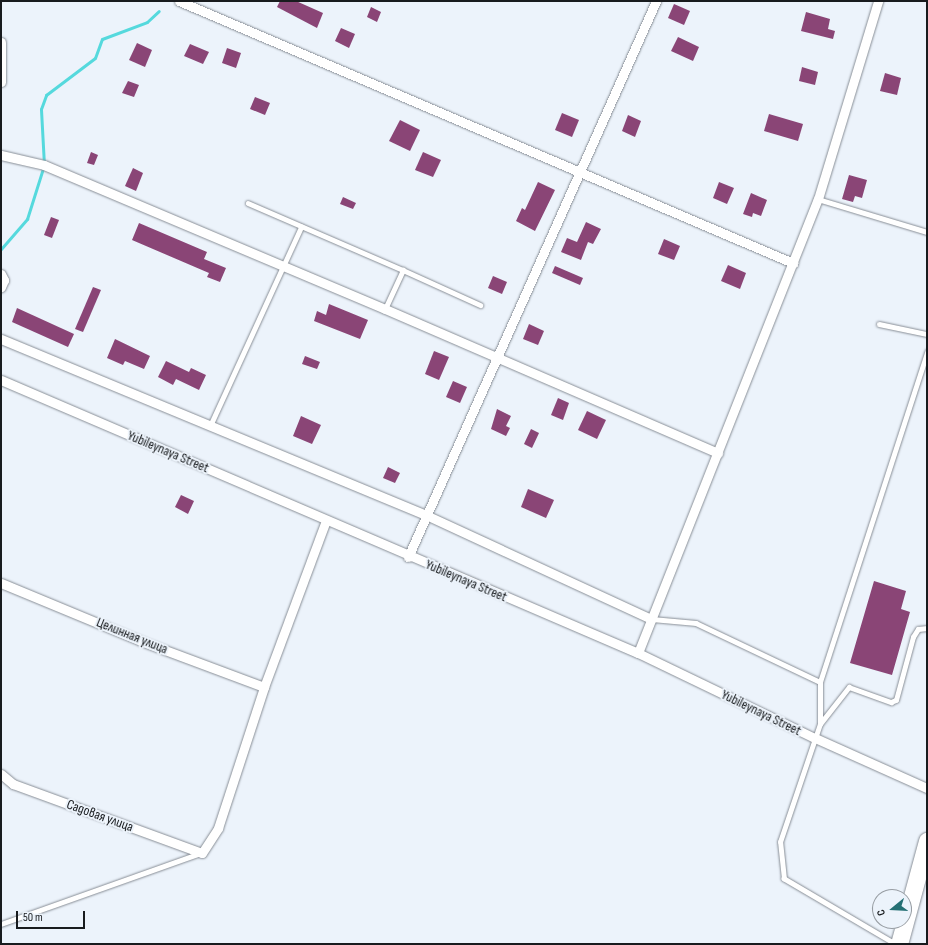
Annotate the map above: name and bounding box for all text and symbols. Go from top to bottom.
street label: Yubileynaya Street [125,427,211,477]
street label: Yubileynaya Street [423,556,509,606]
street label: Целинная улица [94,614,170,658]
street label: Yubileynaya Street [718,686,804,740]
street label: Садовая улица [64,796,136,836]
north arrow [872,889,912,929]
scale bar [18,903,87,929]
text: С [874,908,888,917]
text: 50 m [23,910,43,925]

